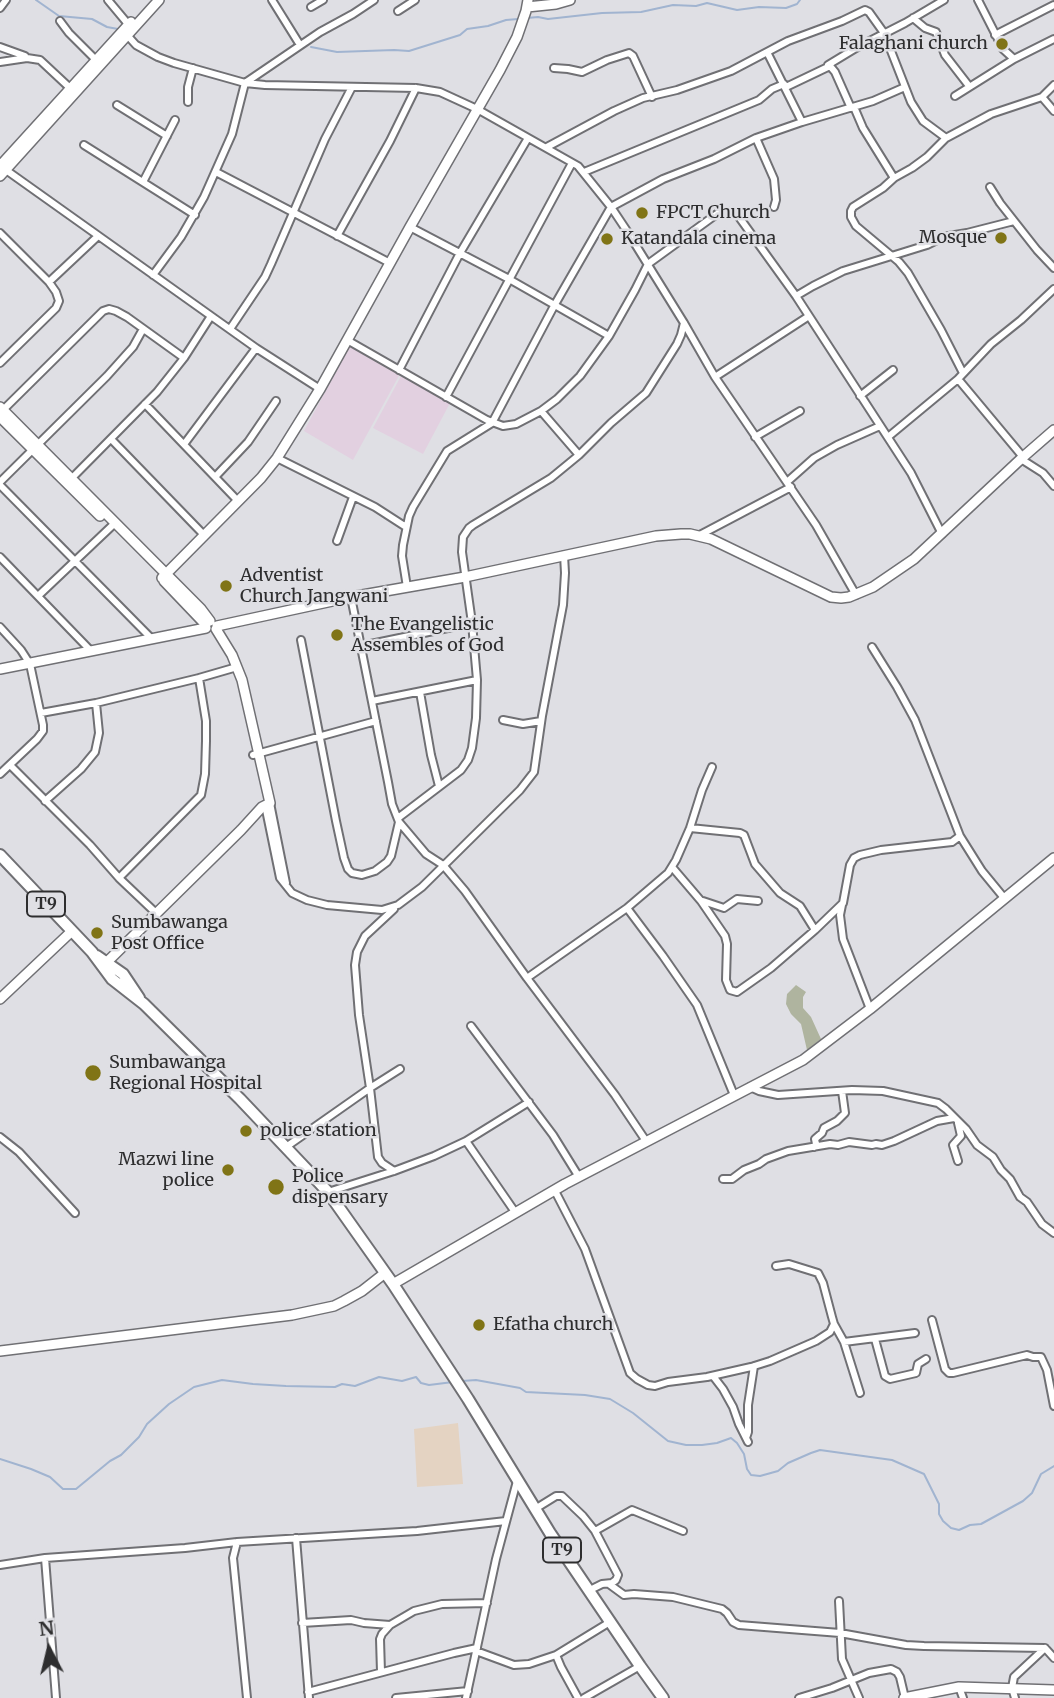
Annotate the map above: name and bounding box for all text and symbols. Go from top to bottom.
place label: Falaghani church [839,33,988,55]
marker: Falaghani church [994,36,1010,52]
place label: FPCT Church [656,202,770,224]
marker: FPCT Church [634,205,650,221]
place label: Mosque [919,227,987,249]
place label: Katandala cinema [621,228,776,250]
marker: Mosque [993,230,1009,246]
marker: Katandala cinema [599,231,615,247]
place label: Adventist Church Jangwani [240,565,388,608]
marker: Adventist Church Jangwani [218,578,234,594]
place label: The Evangelistic Assembles of God [351,614,504,656]
marker: The Evangelistic Assembles of God [329,627,345,643]
road number: T9 [27,891,65,916]
place label: Sumbawanga Post Office [111,912,228,954]
marker: Sumbawanga Post Office [89,925,105,941]
place label: Sumbawanga Regional Hospital [109,1052,262,1094]
marker: Sumbawanga Regional Hospital [83,1063,103,1083]
place label: police station [260,1120,377,1142]
marker: police station [238,1123,254,1139]
place label: Mazwi line police [118,1149,214,1192]
marker: Mazwi line police [220,1162,236,1178]
place label: Police dispensary [292,1166,388,1208]
marker: Police dispensary [266,1177,286,1197]
place label: Efatha church [493,1314,613,1336]
marker: Efatha church [471,1317,487,1333]
road number: T9 [543,1538,581,1562]
north arrow [14,1614,84,1684]
text: N [38,1615,55,1641]

